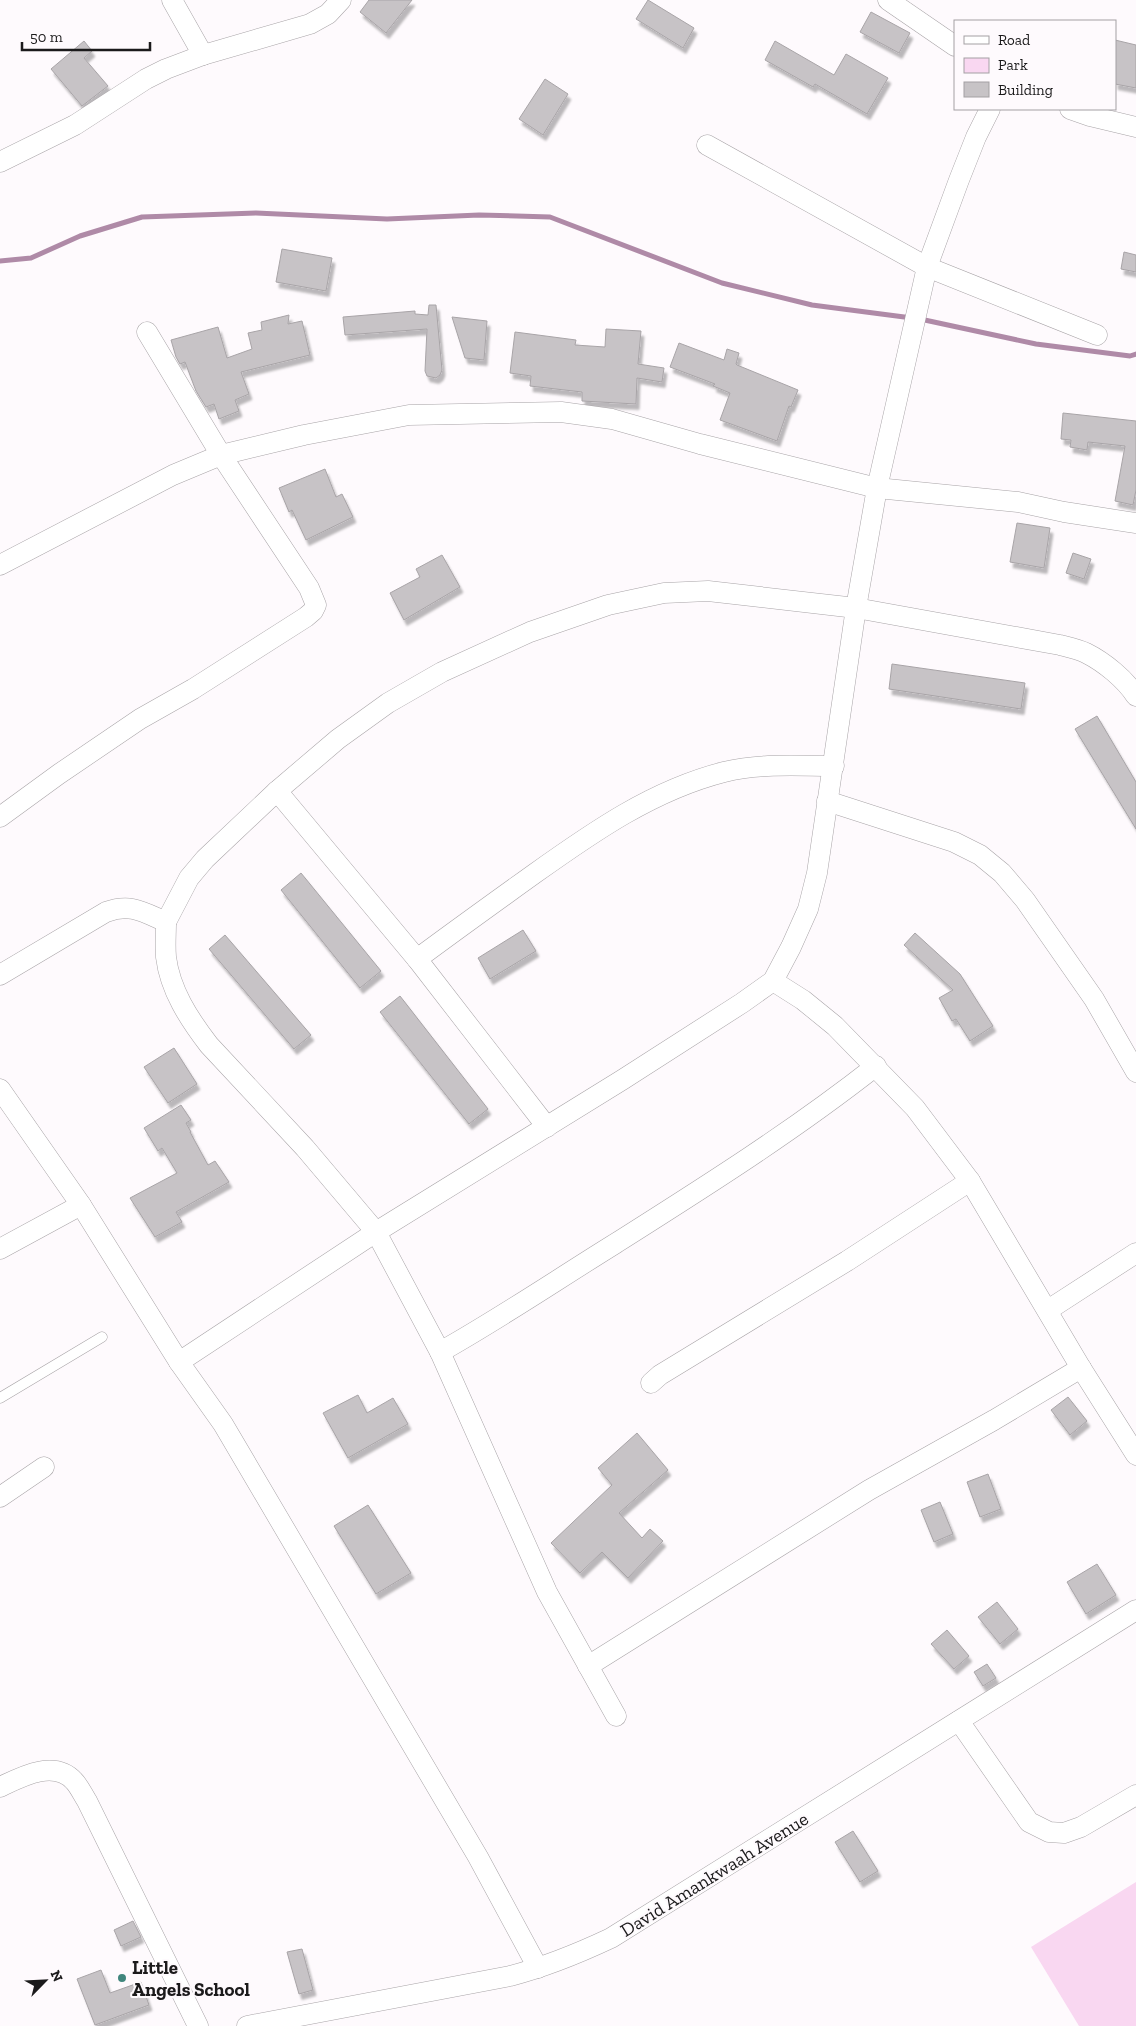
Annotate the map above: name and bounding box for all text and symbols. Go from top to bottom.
scale bar [22,20,150,52]
legend [954,20,1116,110]
text: 50 m [30,28,63,46]
text: Road [998,31,1031,49]
text: Park [998,56,1028,74]
text: Building [998,81,1053,99]
street label: David Amankwaah Avenue [616,1807,813,1942]
north arrow [20,1956,70,2006]
place label: Little Angels School [132,1956,250,2001]
text: N [46,1968,66,1985]
marker: Little Angels School [116,1972,128,1984]

